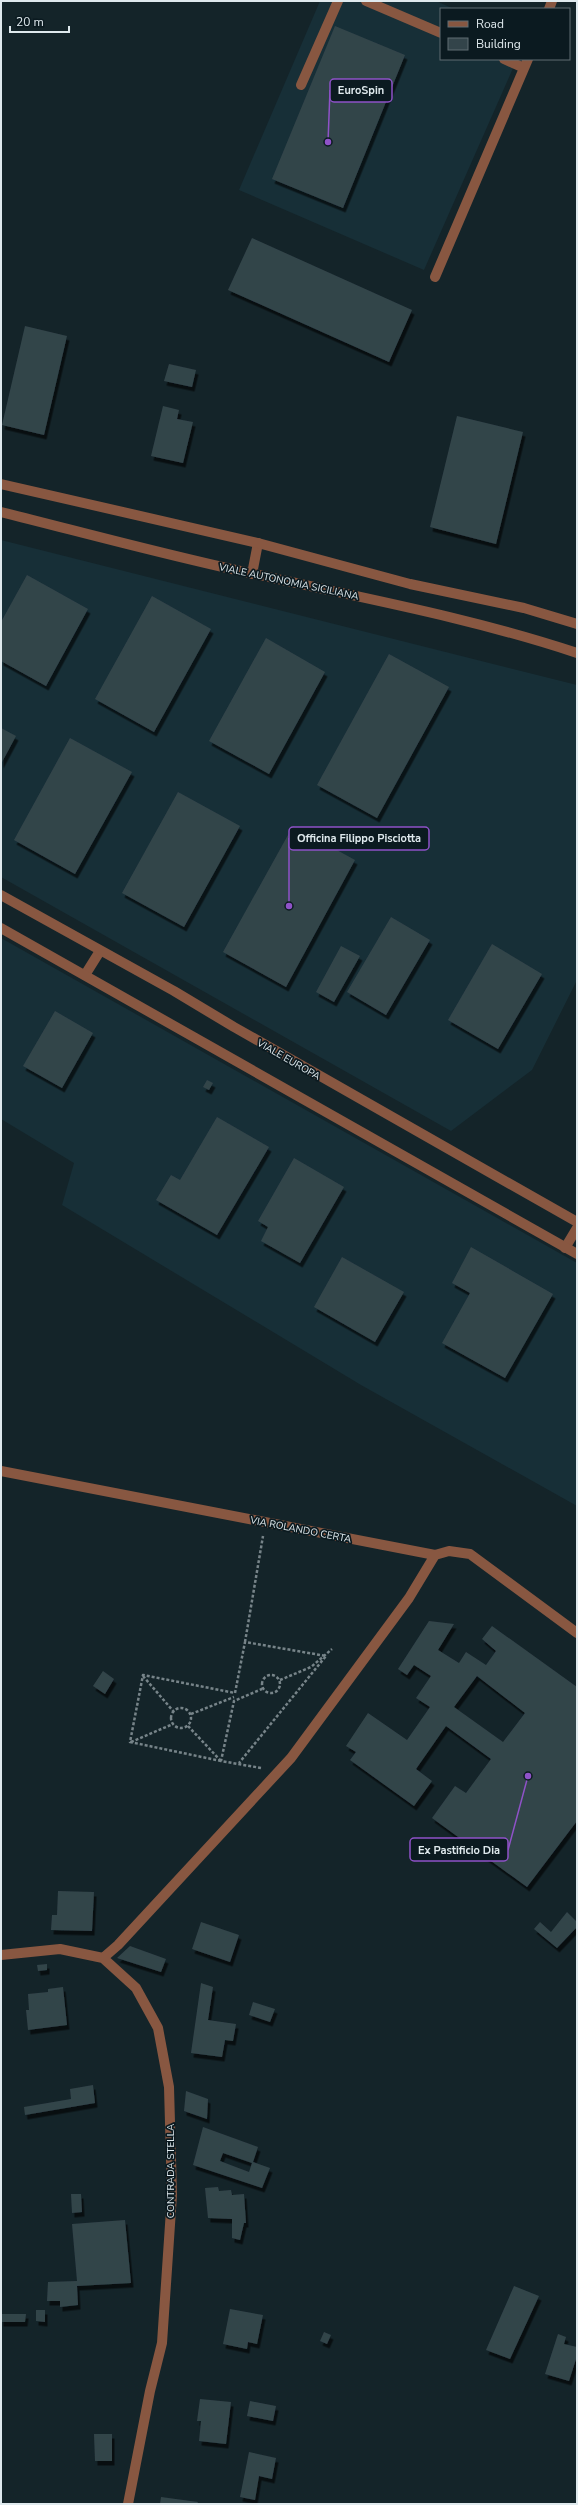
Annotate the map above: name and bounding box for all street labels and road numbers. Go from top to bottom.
street label: VIALE AUTONOMIA SICILIANA [217,560,361,604]
street label: VIALE EUROPA [253,1036,323,1084]
street label: VIA ROLANDO CERTA [248,1513,353,1547]
street label: CONTRADA STELLA [164,2123,178,2218]

